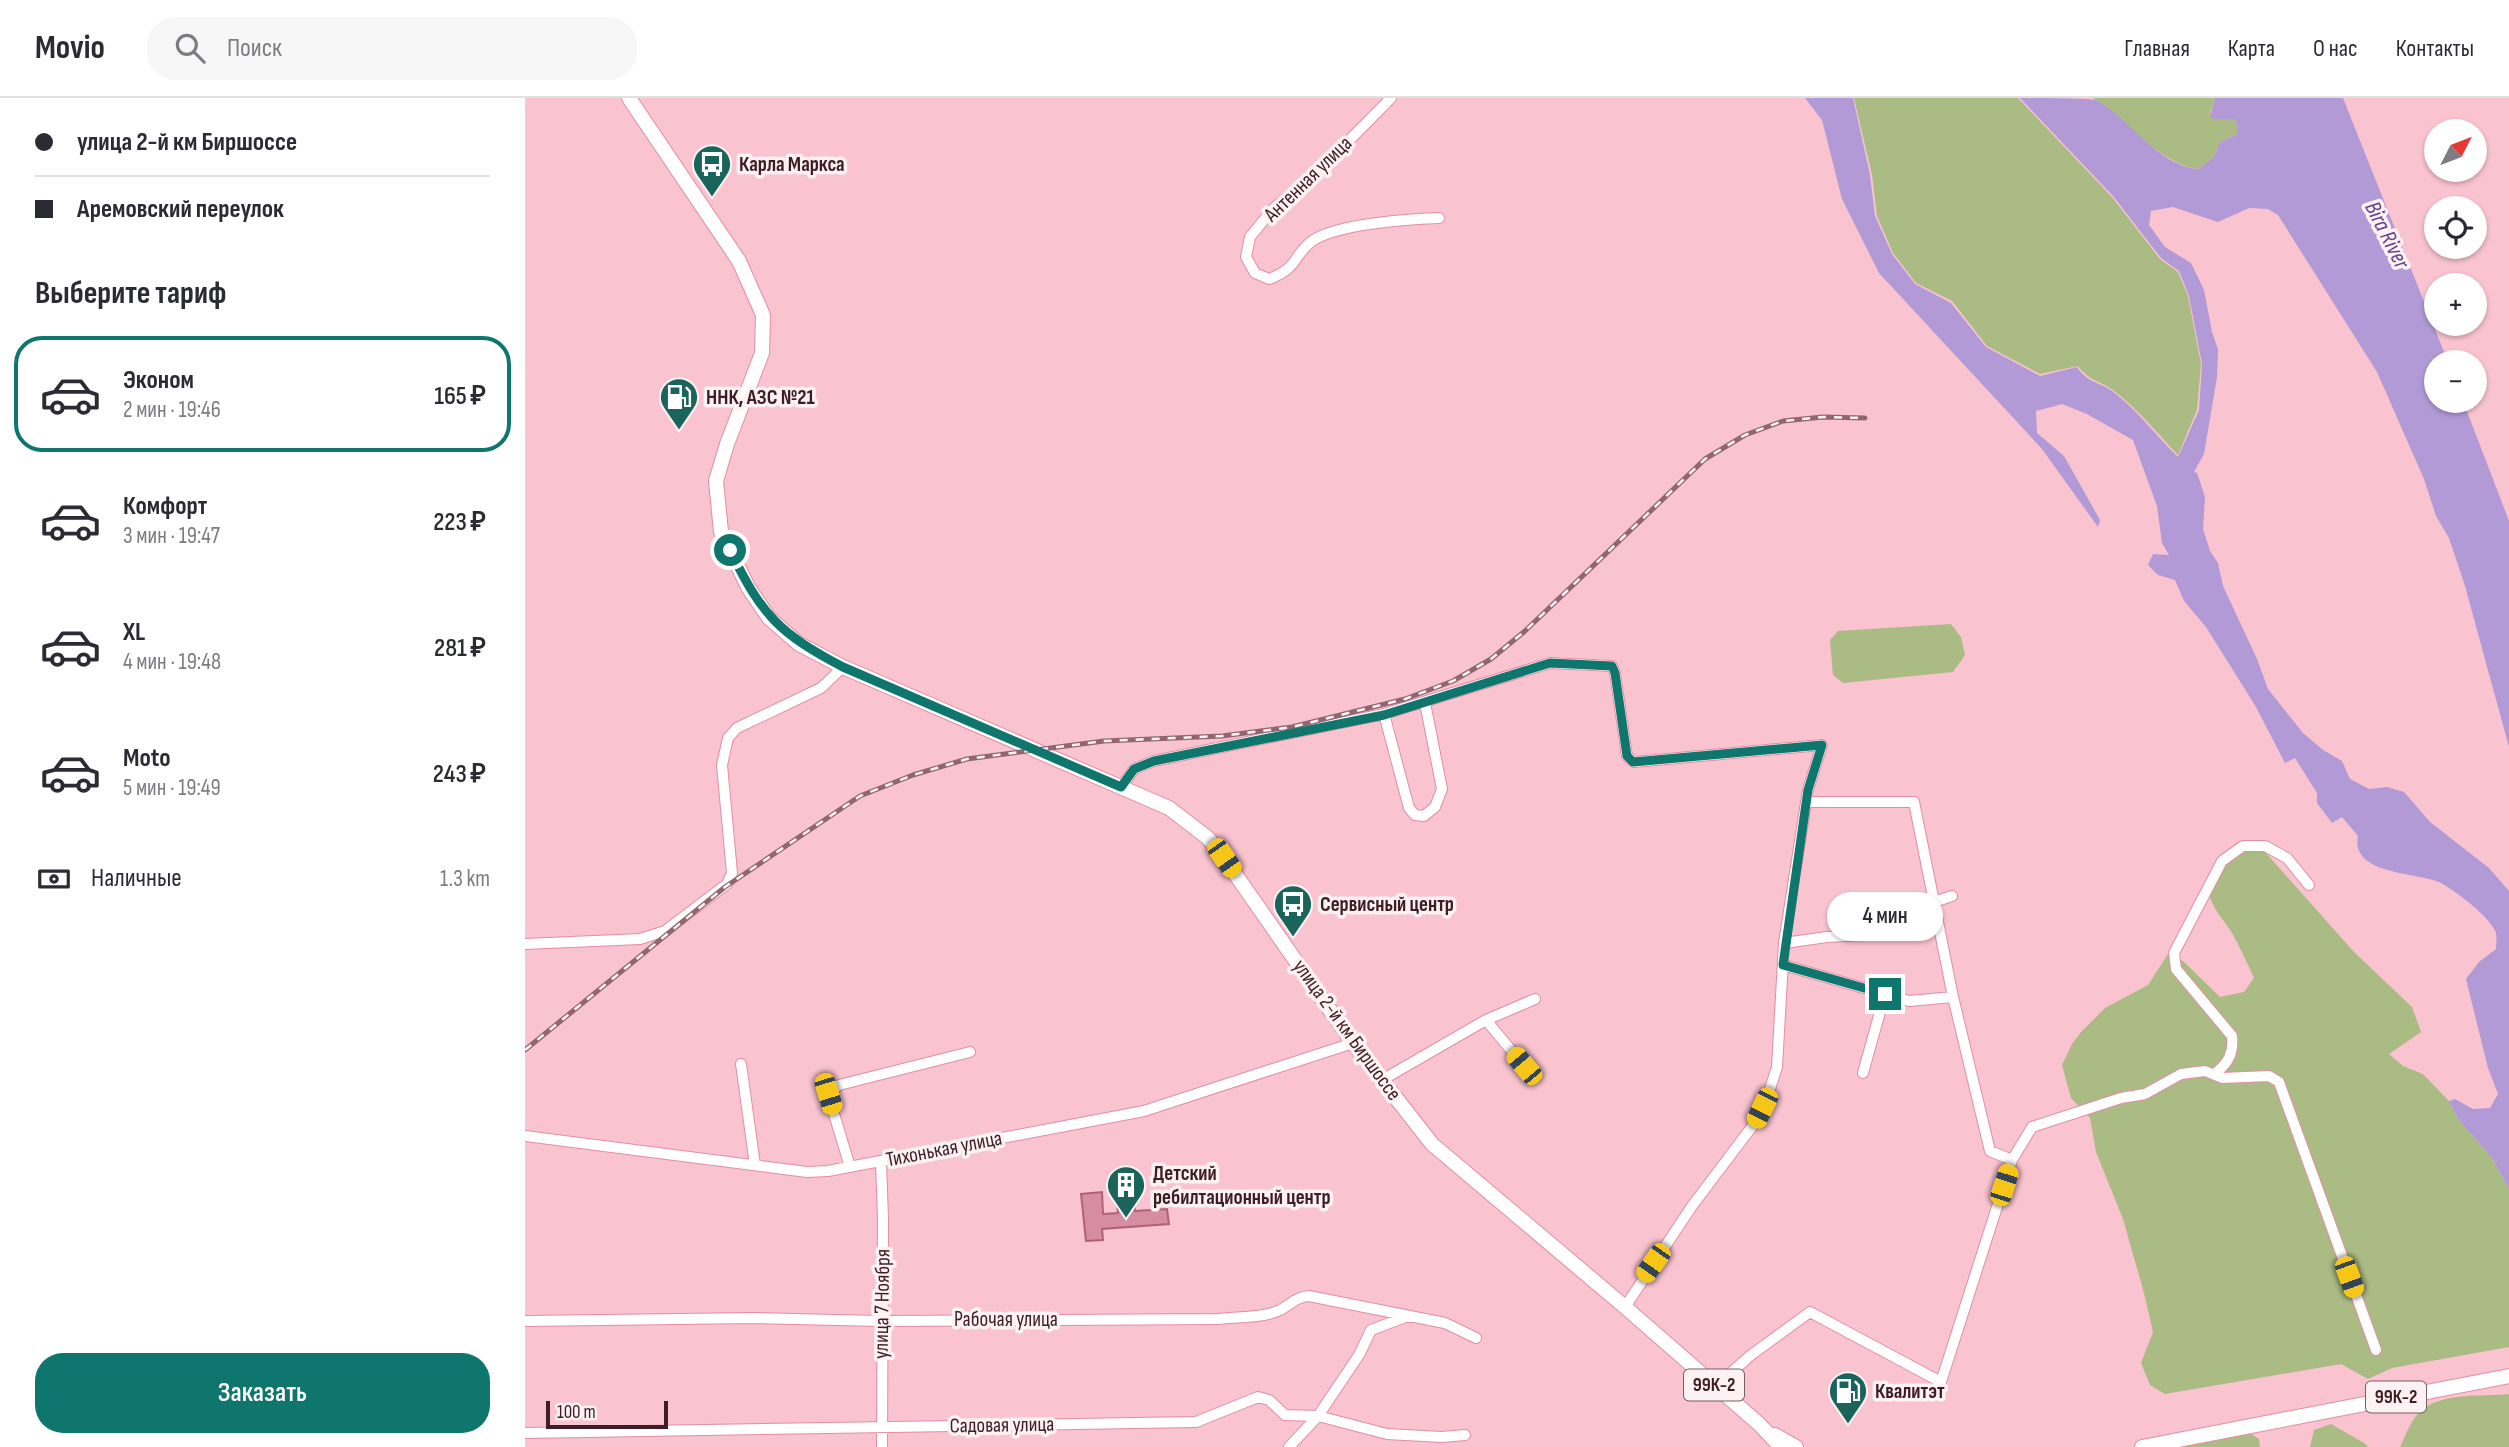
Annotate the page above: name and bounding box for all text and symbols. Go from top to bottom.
search box [147,17,637,80]
text: Movio [35,28,105,68]
icon: search [171,29,209,67]
text: Поиск [227,33,282,64]
text: Главная [2124,34,2190,63]
text: Карта [2228,34,2275,63]
text: О нас [2313,34,2358,63]
text: Контакты [2396,34,2474,63]
north arrow [2424,119,2487,182]
map controls [2424,119,2487,413]
text: улица 2-й км Биршоссе [77,127,297,158]
street label: Антенная улица [1258,131,1357,228]
bus stop icon: Карла Маркса [691,143,733,198]
place label: Карла Маркса [739,152,845,177]
text: Аремовский переулок [77,194,284,225]
button: locate [2424,196,2487,259]
water label: Bira River [2358,197,2416,275]
button: + [2424,273,2487,336]
text: Выберите тариф [35,274,226,313]
button: − [2424,350,2487,413]
icon: car [39,363,102,426]
text: Эконом [123,365,194,396]
fuel station icon: ННК, АЗС №21 [658,376,700,431]
text: 165 ₽ [434,381,486,412]
place label: ННК, АЗС №21 [706,385,815,410]
text: 2 мин · 19:46 [123,396,221,424]
icon: car [39,489,102,552]
text: Комфорт [123,491,207,522]
text: 223 ₽ [433,507,486,538]
text: 3 мин · 19:47 [123,522,220,550]
route start [714,534,746,566]
icon: car [39,615,102,678]
text: XL [123,617,145,648]
text: 281 ₽ [434,633,486,664]
text: 4 мин · 19:48 [123,648,221,676]
icon: car [39,741,102,804]
text: Moto [123,743,171,774]
text: 243 ₽ [433,759,486,790]
text: 5 мин · 19:49 [123,774,221,802]
car [1204,835,1245,881]
icon: cash [35,860,73,898]
text: Наличные [91,863,182,894]
text: 1.3 km [440,865,490,893]
bus stop icon: Сервисный центр [1272,883,1314,938]
place label: Сервисный центр [1320,892,1454,917]
callout: 4 мин [1827,892,1943,942]
text: 4 мин [1862,902,1908,930]
street label: улица 2-й км Биршоссе [1287,955,1407,1105]
route end [1869,978,1901,1010]
car [1503,1043,1546,1089]
car [812,1071,845,1117]
car [1744,1085,1781,1131]
street label: Тихонькая улица [884,1125,1004,1173]
place label: Детский ребилтационный центр [1153,1161,1331,1210]
car [1988,1162,2021,1208]
building icon: Детский ребилтационный центр [1105,1164,1147,1219]
car [1633,1240,1674,1286]
street label: улица 7 Ноября [869,1249,895,1359]
car [2332,1254,2367,1300]
street label: Рабочая улица [954,1307,1058,1332]
button: Заказать [35,1353,490,1433]
road number: 99К-2 [1684,1370,1744,1400]
fuel station icon: Квалитэт [1827,1370,1869,1425]
place label: Квалитэт [1875,1379,1945,1404]
road number: 99К-2 [2366,1382,2426,1413]
scale bar [546,1398,669,1430]
text: 100 m [557,1401,596,1424]
street label: Садовая улица [950,1412,1054,1438]

